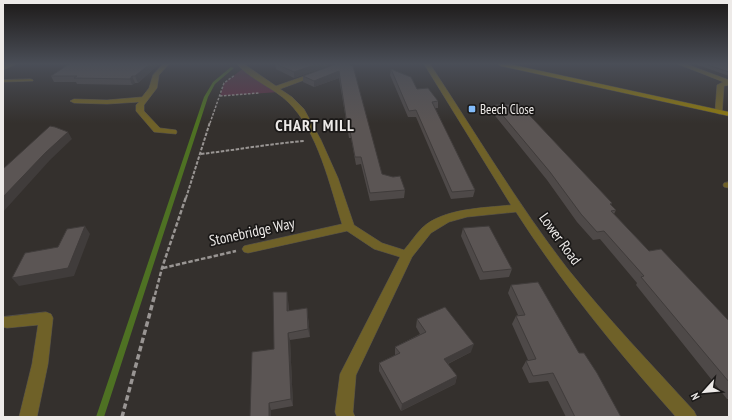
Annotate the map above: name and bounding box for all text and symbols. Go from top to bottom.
place label: Beech Close [480,101,534,118]
marker: Beech Close [467,104,477,114]
district label: CHART MILL [275,115,355,135]
street label: Lower Road [535,209,586,268]
street label: Stonebridge Way [207,213,297,250]
north arrow [684,372,724,412]
text: N [687,391,703,402]

